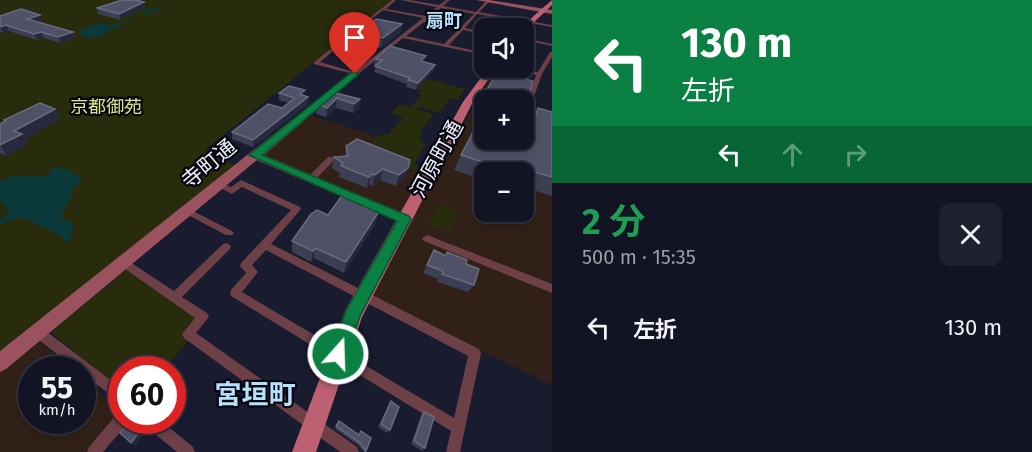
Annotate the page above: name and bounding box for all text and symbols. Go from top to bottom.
district label: 扇町 [426,10,462,32]
pin [329,12,380,74]
map controls [474,18,534,222]
button: sound [474,18,534,78]
text: 130 m [681,18,792,68]
icon: arrive [338,21,371,54]
icon: left [582,24,660,102]
text: 左折 [681,75,735,107]
button: + [474,90,534,150]
park label: 京都御苑 [70,96,142,118]
street label: 河原町通 [405,116,469,202]
street label: 寺町通 [177,134,241,194]
icon: left [713,138,746,171]
icon: ahead [776,138,809,171]
icon: right [839,138,872,171]
button: − [474,162,534,222]
text: 2 分 [582,200,645,244]
button: close [939,203,1002,266]
text: 500 m · 15:35 [582,245,696,269]
icon: left [582,311,615,344]
text: 130 m [945,314,1002,341]
text: 左折 [633,316,677,343]
position arrow [306,322,370,386]
speed limit sign: 60 [108,356,186,434]
text: 55 [41,370,73,406]
district label: 宮垣町 [215,379,296,411]
text: km/h [38,401,76,419]

